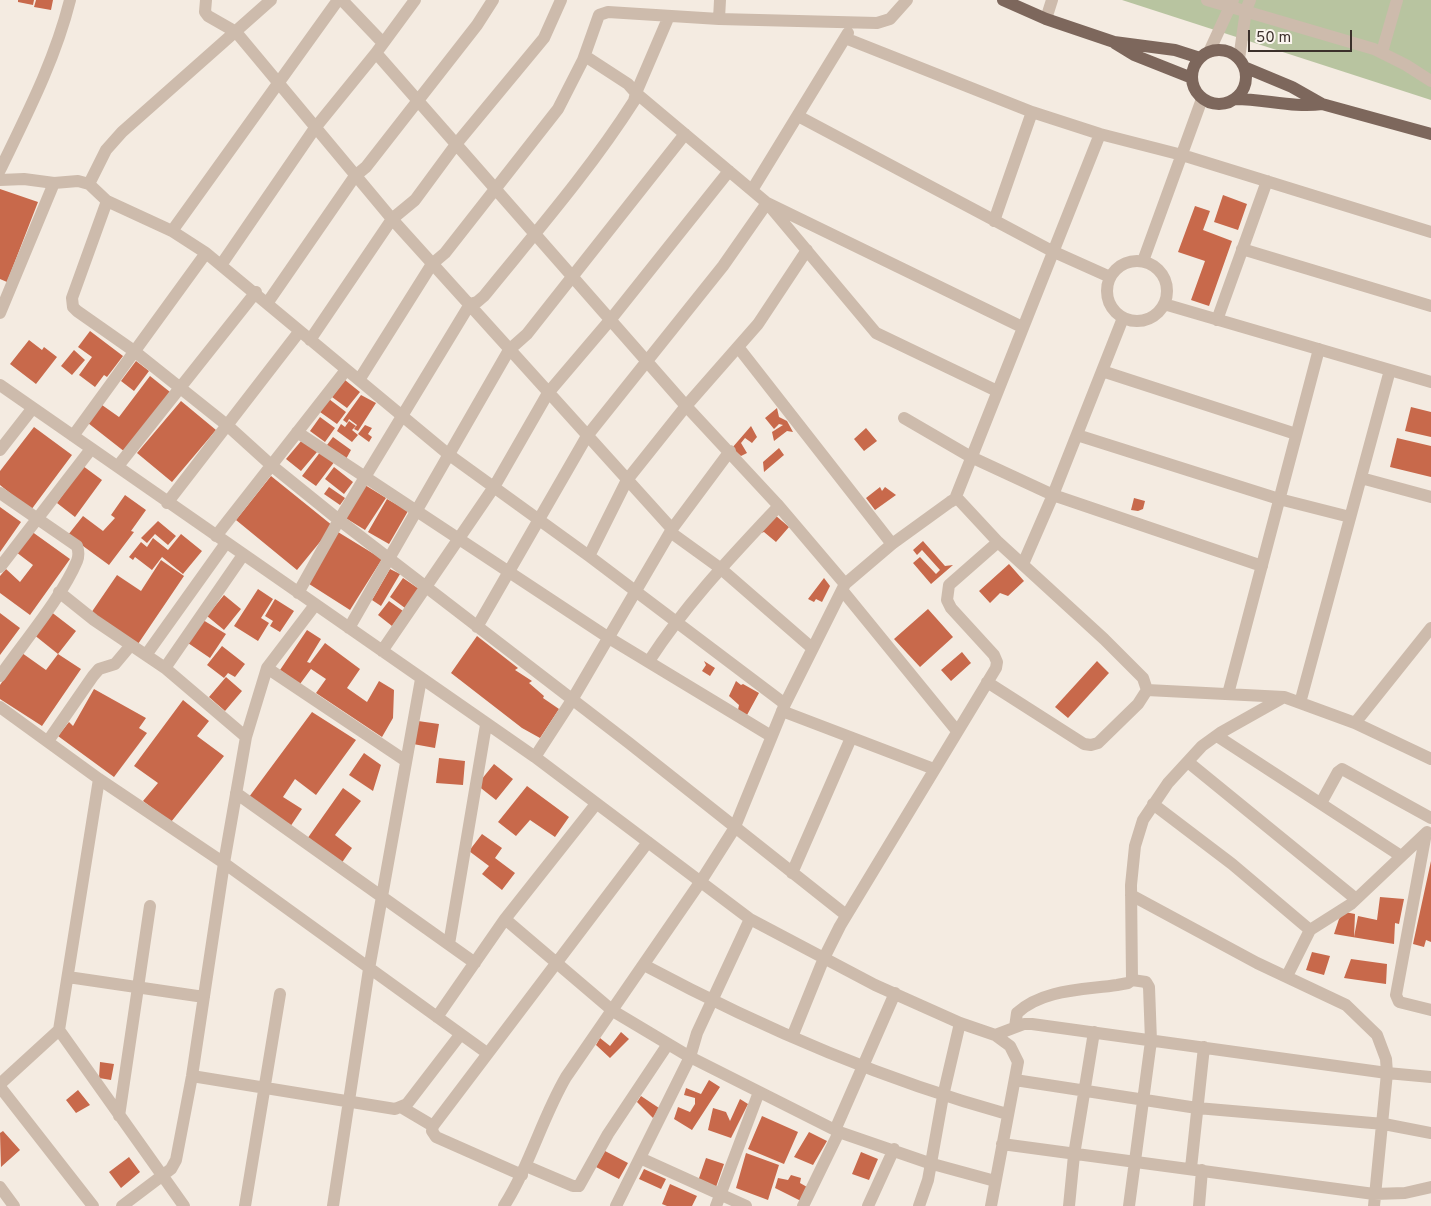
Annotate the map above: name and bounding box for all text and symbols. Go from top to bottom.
scale bar [1251,20,1355,52]
text: 50 m [1256,29,1291,48]

